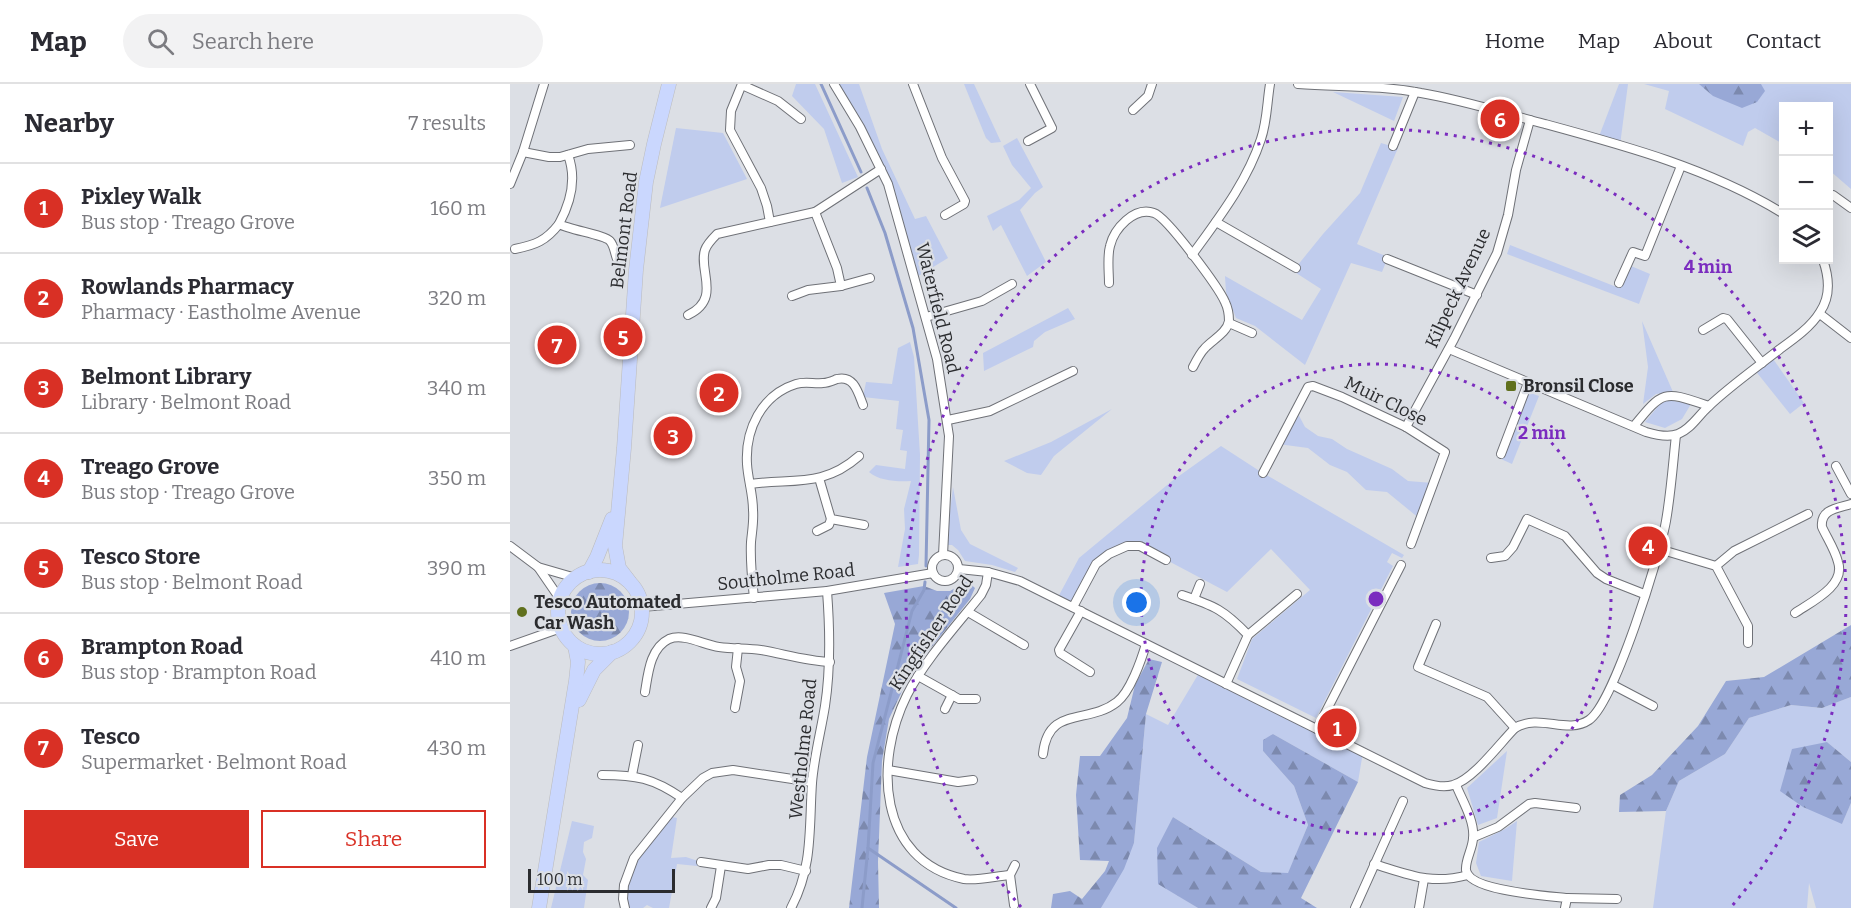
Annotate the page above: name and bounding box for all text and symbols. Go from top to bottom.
search box [123,14,543,68]
text: Map [30,25,87,58]
icon: search [144,25,177,58]
text: Search here [192,28,314,55]
text: Home [1485,28,1545,54]
text: Map [1578,28,1620,54]
text: About [1653,28,1713,54]
text: Contact [1746,28,1821,54]
pin: 6 [1480,96,1520,141]
map controls [1779,102,1833,264]
button: + [1779,102,1833,156]
text: Nearby [24,108,114,139]
text: 7 results [408,111,486,135]
button: − [1779,156,1833,210]
street label: Belmont Road [606,170,642,290]
text: Pixley Walk [81,183,201,210]
text: 1 [39,196,48,220]
text: 160 m [430,196,486,220]
text: Bus stop · Treago Grove [81,210,295,234]
button: layers [1779,210,1833,264]
street label: Kilpeck Avenue [1421,225,1495,351]
street label: Waterfield Road [911,240,965,376]
text: 4 min [1684,256,1733,278]
text: Rowlands Pharmacy [81,273,294,300]
text: 2 [38,286,49,310]
text: 320 m [428,286,486,310]
text: Pharmacy · Eastholme Avenue [81,300,361,324]
pin: 5 [604,314,642,360]
pin: 7 [538,322,576,368]
text: Belmont Library [81,363,252,390]
pin: 2 [700,370,738,416]
street label: Muir Close [1341,372,1431,430]
place label: Bronsil Close [1523,375,1634,397]
text: 3 [38,376,49,400]
text: 340 m [427,376,486,400]
marker: Bronsil Close [1504,379,1518,393]
text: Library · Belmont Road [81,390,291,414]
pin: 3 [654,414,692,458]
text: 2 min [1518,422,1566,444]
text: Treago Grove [81,453,219,480]
text: 4 [37,466,50,490]
text: 350 m [428,466,486,490]
text: Bus stop · Treago Grove [81,480,295,504]
pin: 4 [1628,524,1668,568]
text: Tesco Store [81,543,200,570]
text: 5 [38,556,49,580]
text: 390 m [427,556,486,580]
street label: Southolme Road [716,559,856,595]
text: Bus stop · Belmont Road [81,570,303,594]
street label: Kingfisher Road [884,571,978,695]
your location [1122,588,1151,617]
centre of rings [1366,589,1386,609]
place label: Tesco Automated Car Wash [534,591,682,634]
marker: Tesco Automated Car Wash [515,605,529,619]
text: Brampton Road [81,633,243,660]
text: 6 [38,646,49,670]
text: 410 m [430,646,486,670]
text: Bus stop · Brampton Road [81,660,317,684]
street label: Westholme Road [785,677,821,821]
pin: 1 [1318,706,1356,750]
text: Tesco [81,723,140,750]
text: 7 [38,736,49,760]
text: 430 m [427,736,486,760]
text: Supermarket · Belmont Road [81,750,347,774]
button: Save [24,810,249,868]
button: Share [261,810,486,868]
scale bar [528,866,675,894]
text: 100 m [537,870,582,889]

